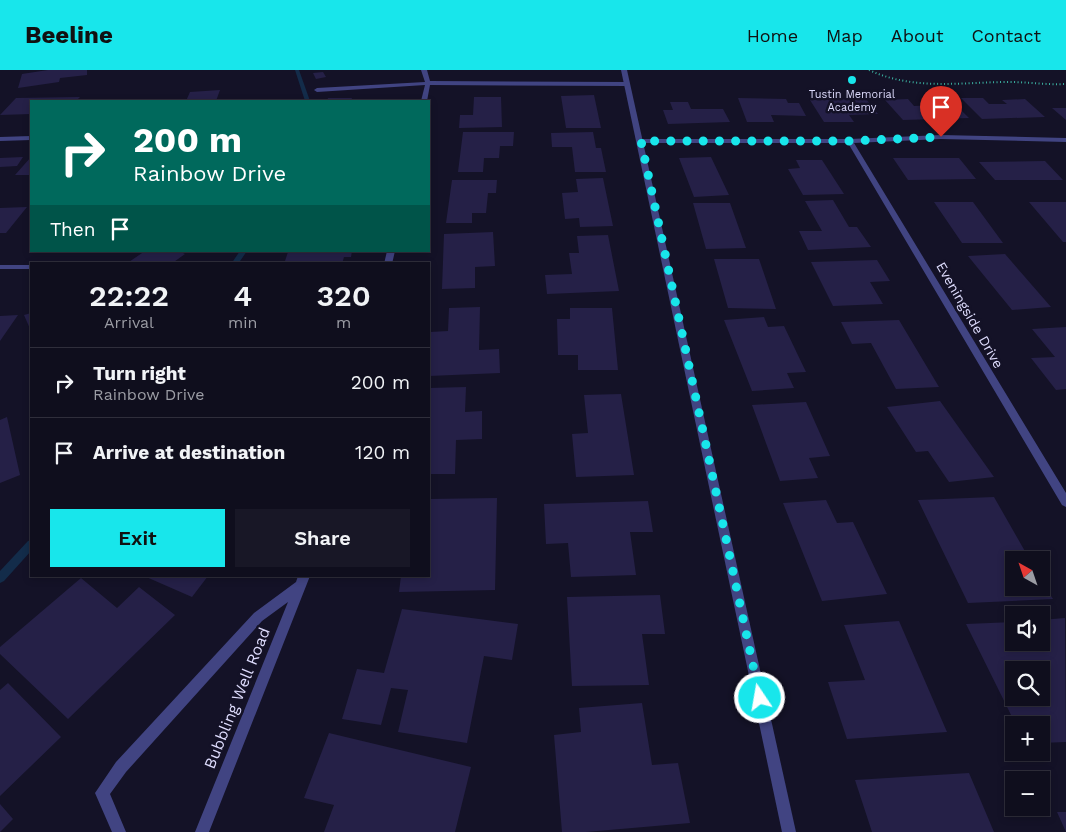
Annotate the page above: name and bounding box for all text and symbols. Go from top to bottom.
text: Beeline [25,21,113,49]
text: Home [747,25,798,46]
text: Map [826,25,863,46]
text: About [891,25,943,46]
text: Contact [971,25,1041,46]
marker: Tustin Memorial Academy [846,74,858,86]
pin [920,86,962,137]
place label: Tustin Memorial Academy [809,88,896,114]
icon: arrive [927,93,955,121]
text: 200 m [133,119,242,161]
icon: right [50,120,115,185]
text: Rainbow Drive [133,161,286,186]
icon: arrive [106,215,134,243]
text: Then [50,218,96,241]
street label: Eveningside Drive [933,259,1007,371]
text: 22:22 [89,278,169,313]
text: 4 [233,278,252,313]
text: 320 [316,278,371,313]
text: Arrival [104,313,154,332]
text: min [228,313,257,332]
text: m [336,313,351,332]
text: Turn right [93,362,186,385]
icon: right [50,369,78,397]
text: 200 m [351,371,410,394]
text: Rainbow Drive [93,385,205,404]
icon: arrive [50,439,78,467]
text: Arrive at destination [93,441,285,464]
text: 120 m [355,441,410,464]
button: Exit [50,509,225,567]
button: Share [235,509,410,567]
north arrow [1005,551,1050,596]
map controls [1005,551,1050,816]
button: sound [1005,606,1050,651]
street label: Bubbling Well Road [200,625,274,771]
button: search [1005,661,1050,706]
position arrow [733,671,785,723]
button: + [1005,716,1050,761]
button: − [1005,771,1050,816]

